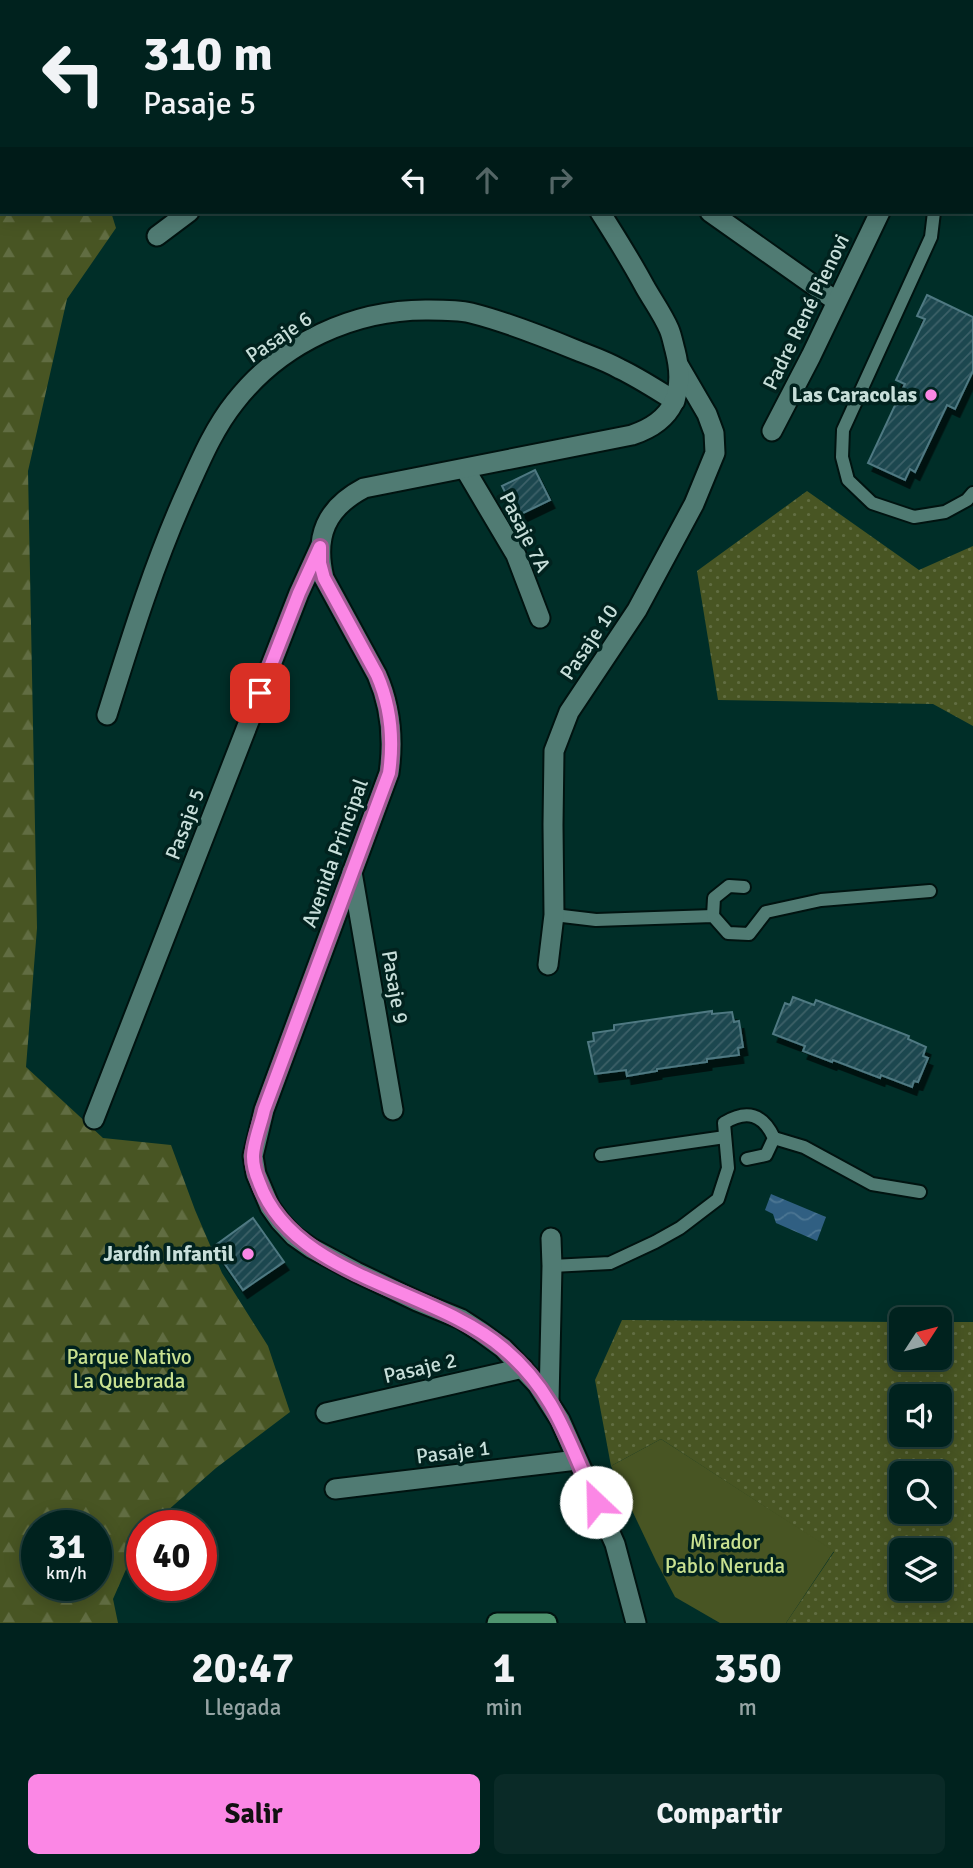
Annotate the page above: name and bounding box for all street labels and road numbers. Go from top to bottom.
street label: Padre René Pienovi [757,230,855,394]
street label: Pasaje 6 [241,305,317,369]
street label: Pasaje 7A [494,487,556,577]
street label: Pasaje 10 [554,599,624,685]
street label: Avenida Principal [296,775,374,931]
street label: Pasaje 5 [160,785,210,863]
street label: Pasaje 9 [376,948,414,1026]
street label: Pasaje 2 [381,1347,459,1389]
street label: Pasaje 1 [415,1435,491,1469]

